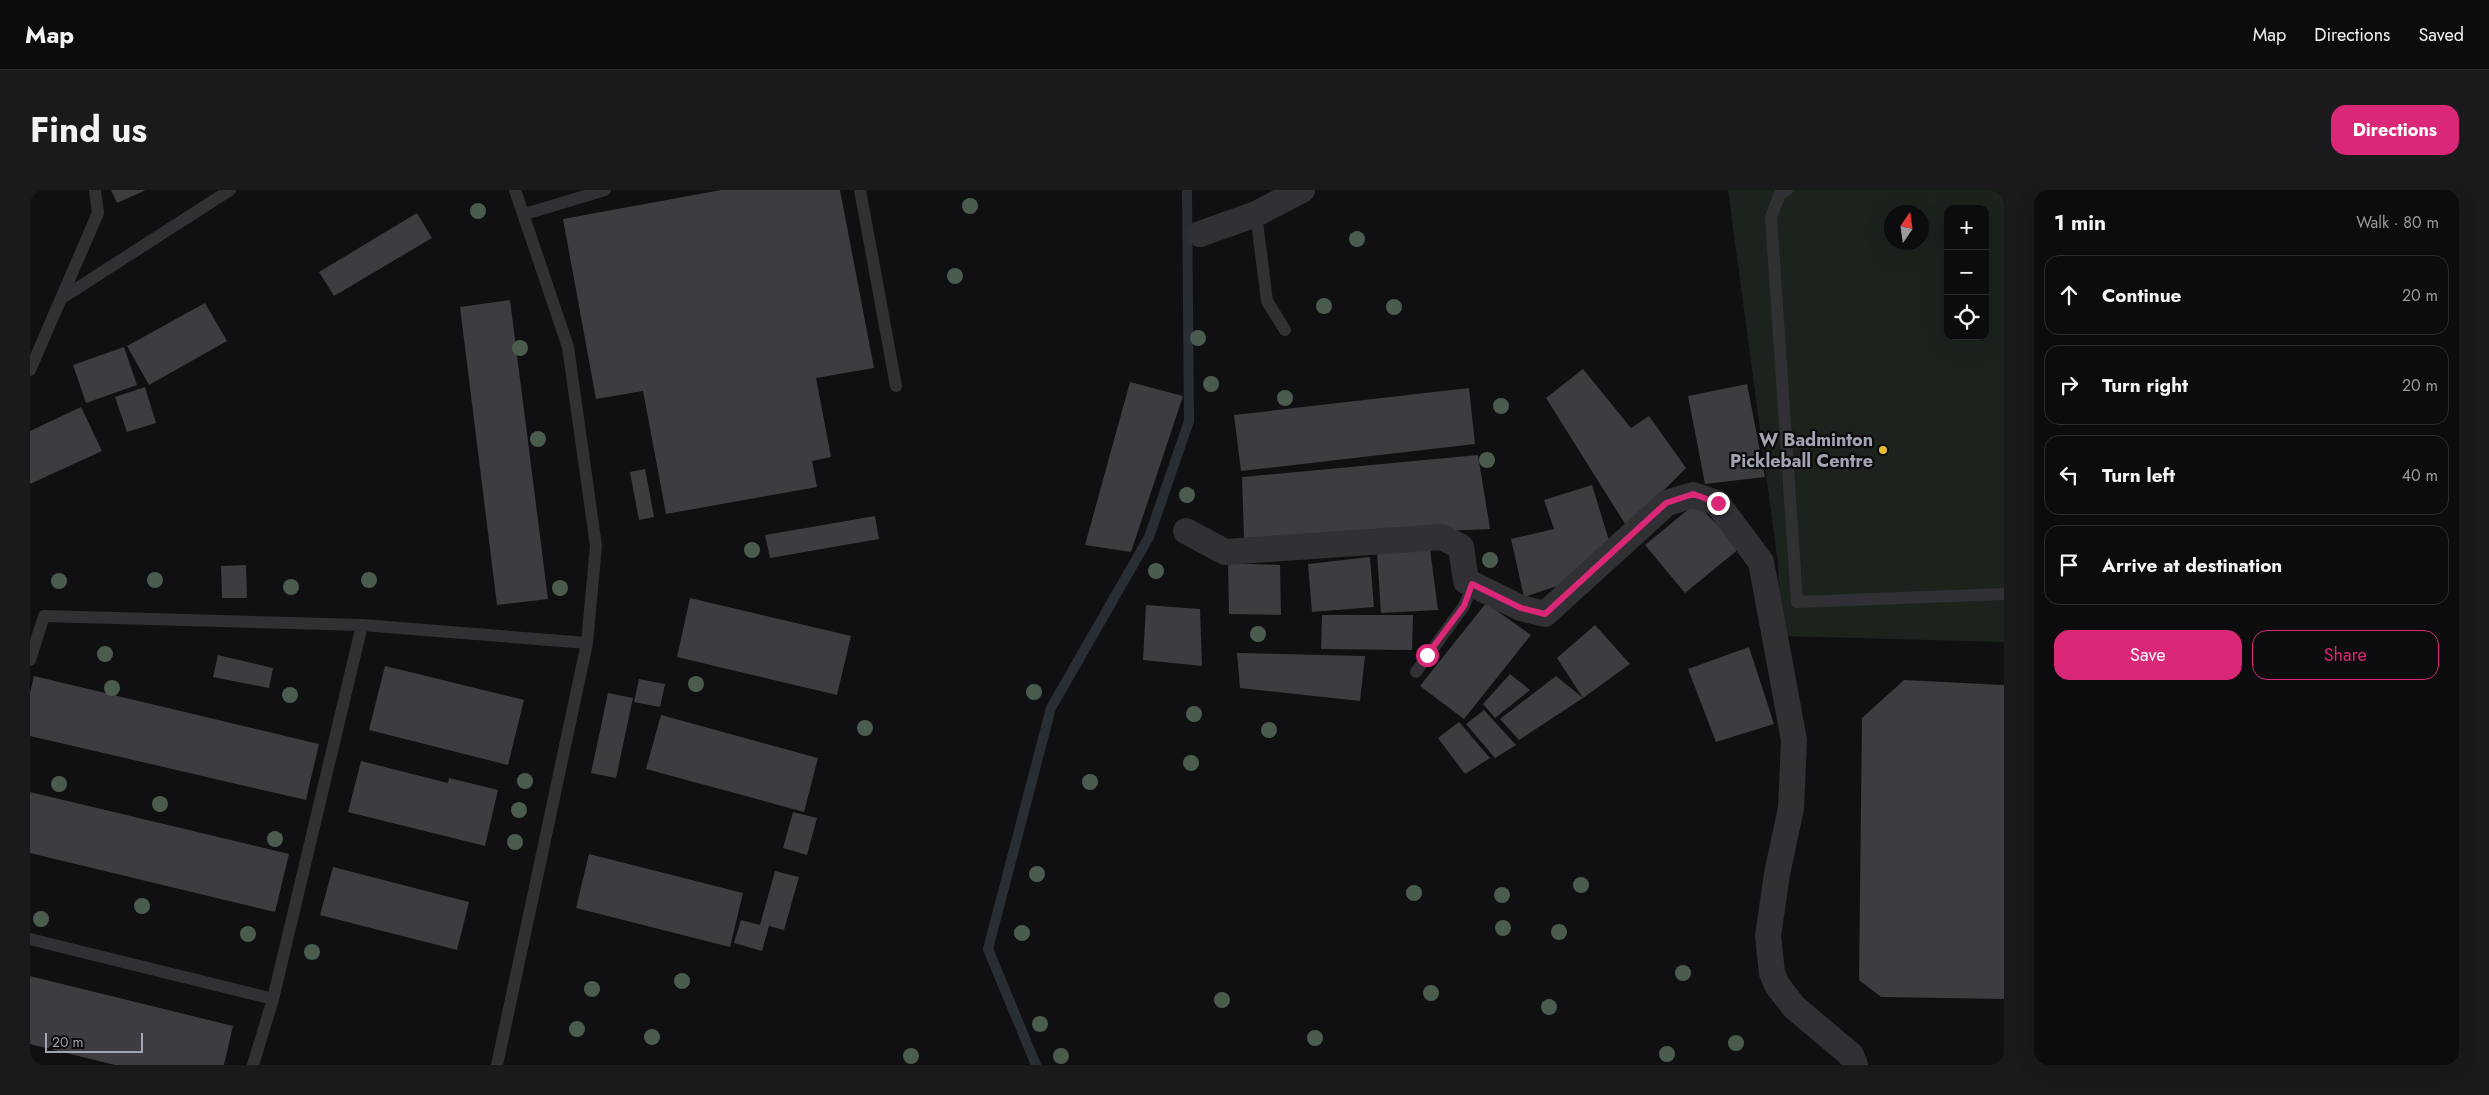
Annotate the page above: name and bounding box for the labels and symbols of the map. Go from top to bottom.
north arrow [1884,205,1929,250]
place label: W Badminton Pickleball Centre [1730,427,1873,474]
marker: W Badminton Pickleball Centre [1877,444,1889,456]
route end [1707,492,1730,515]
route start [1416,644,1439,667]
scale bar [45,1030,142,1053]

